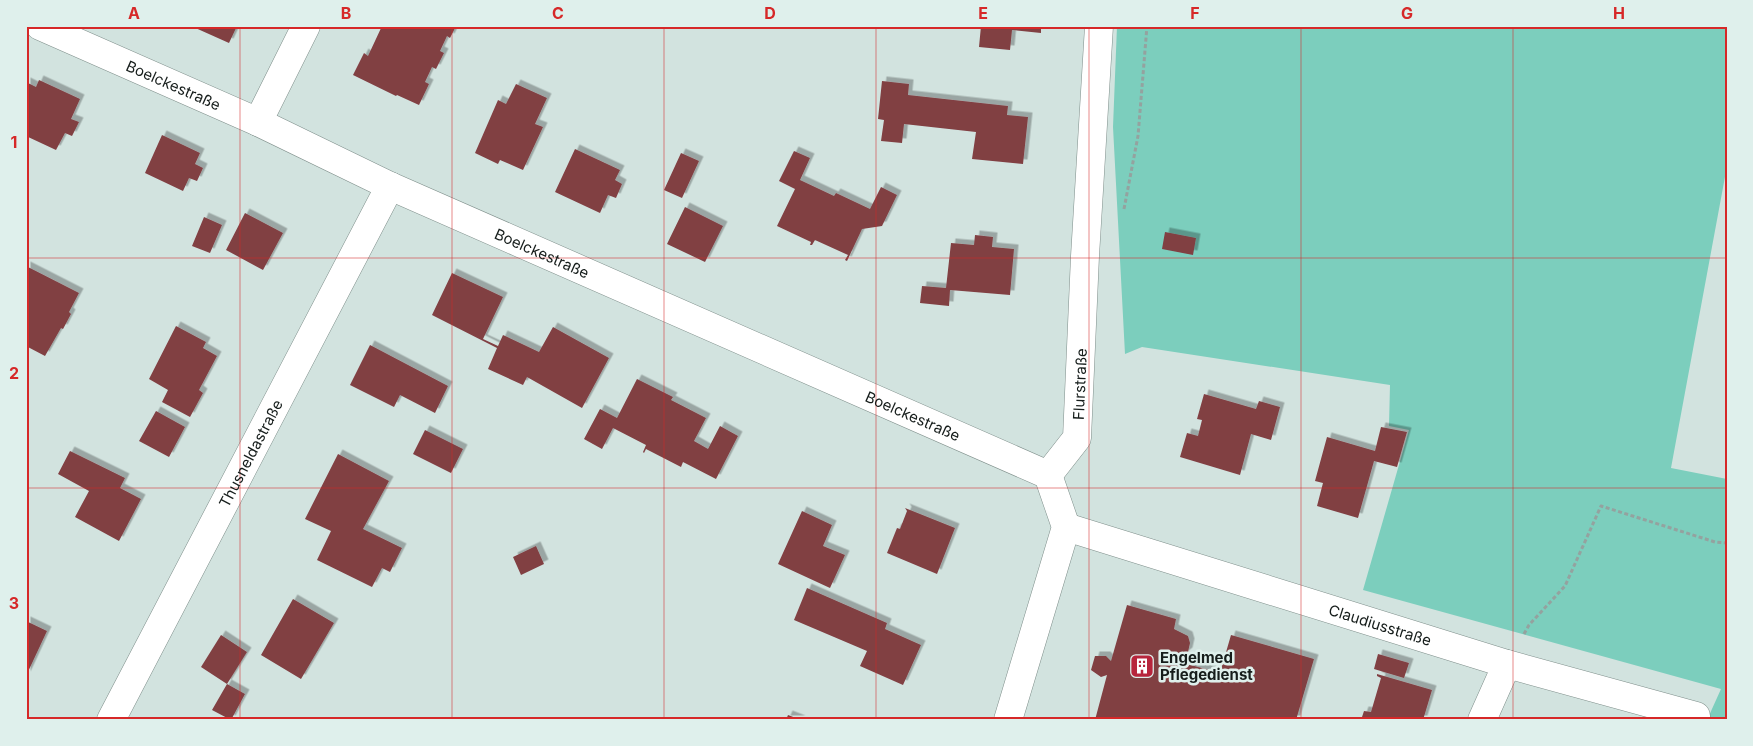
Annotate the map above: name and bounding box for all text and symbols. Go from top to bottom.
text: A [128,3,140,23]
text: B [341,3,351,23]
text: C [552,3,564,23]
text: D [764,3,776,23]
text: E [978,3,988,23]
text: F [1190,3,1200,23]
text: G [1401,3,1413,23]
text: H [1613,3,1625,23]
street label: Boelckestraße [123,56,224,114]
text: 1 [11,132,17,152]
street label: Boelckestraße [492,224,592,282]
street label: Flurstraße [1068,348,1090,420]
text: 2 [9,363,19,383]
street label: Boelckestraße [863,387,963,445]
street label: Thusneldastraße [214,396,286,510]
text: 3 [9,593,19,613]
street label: Claudiusstraße [1327,600,1434,649]
place label: Engelmed Pflegedienst [1160,648,1253,684]
building icon: Engelmed Pflegedienst [1129,653,1155,679]

